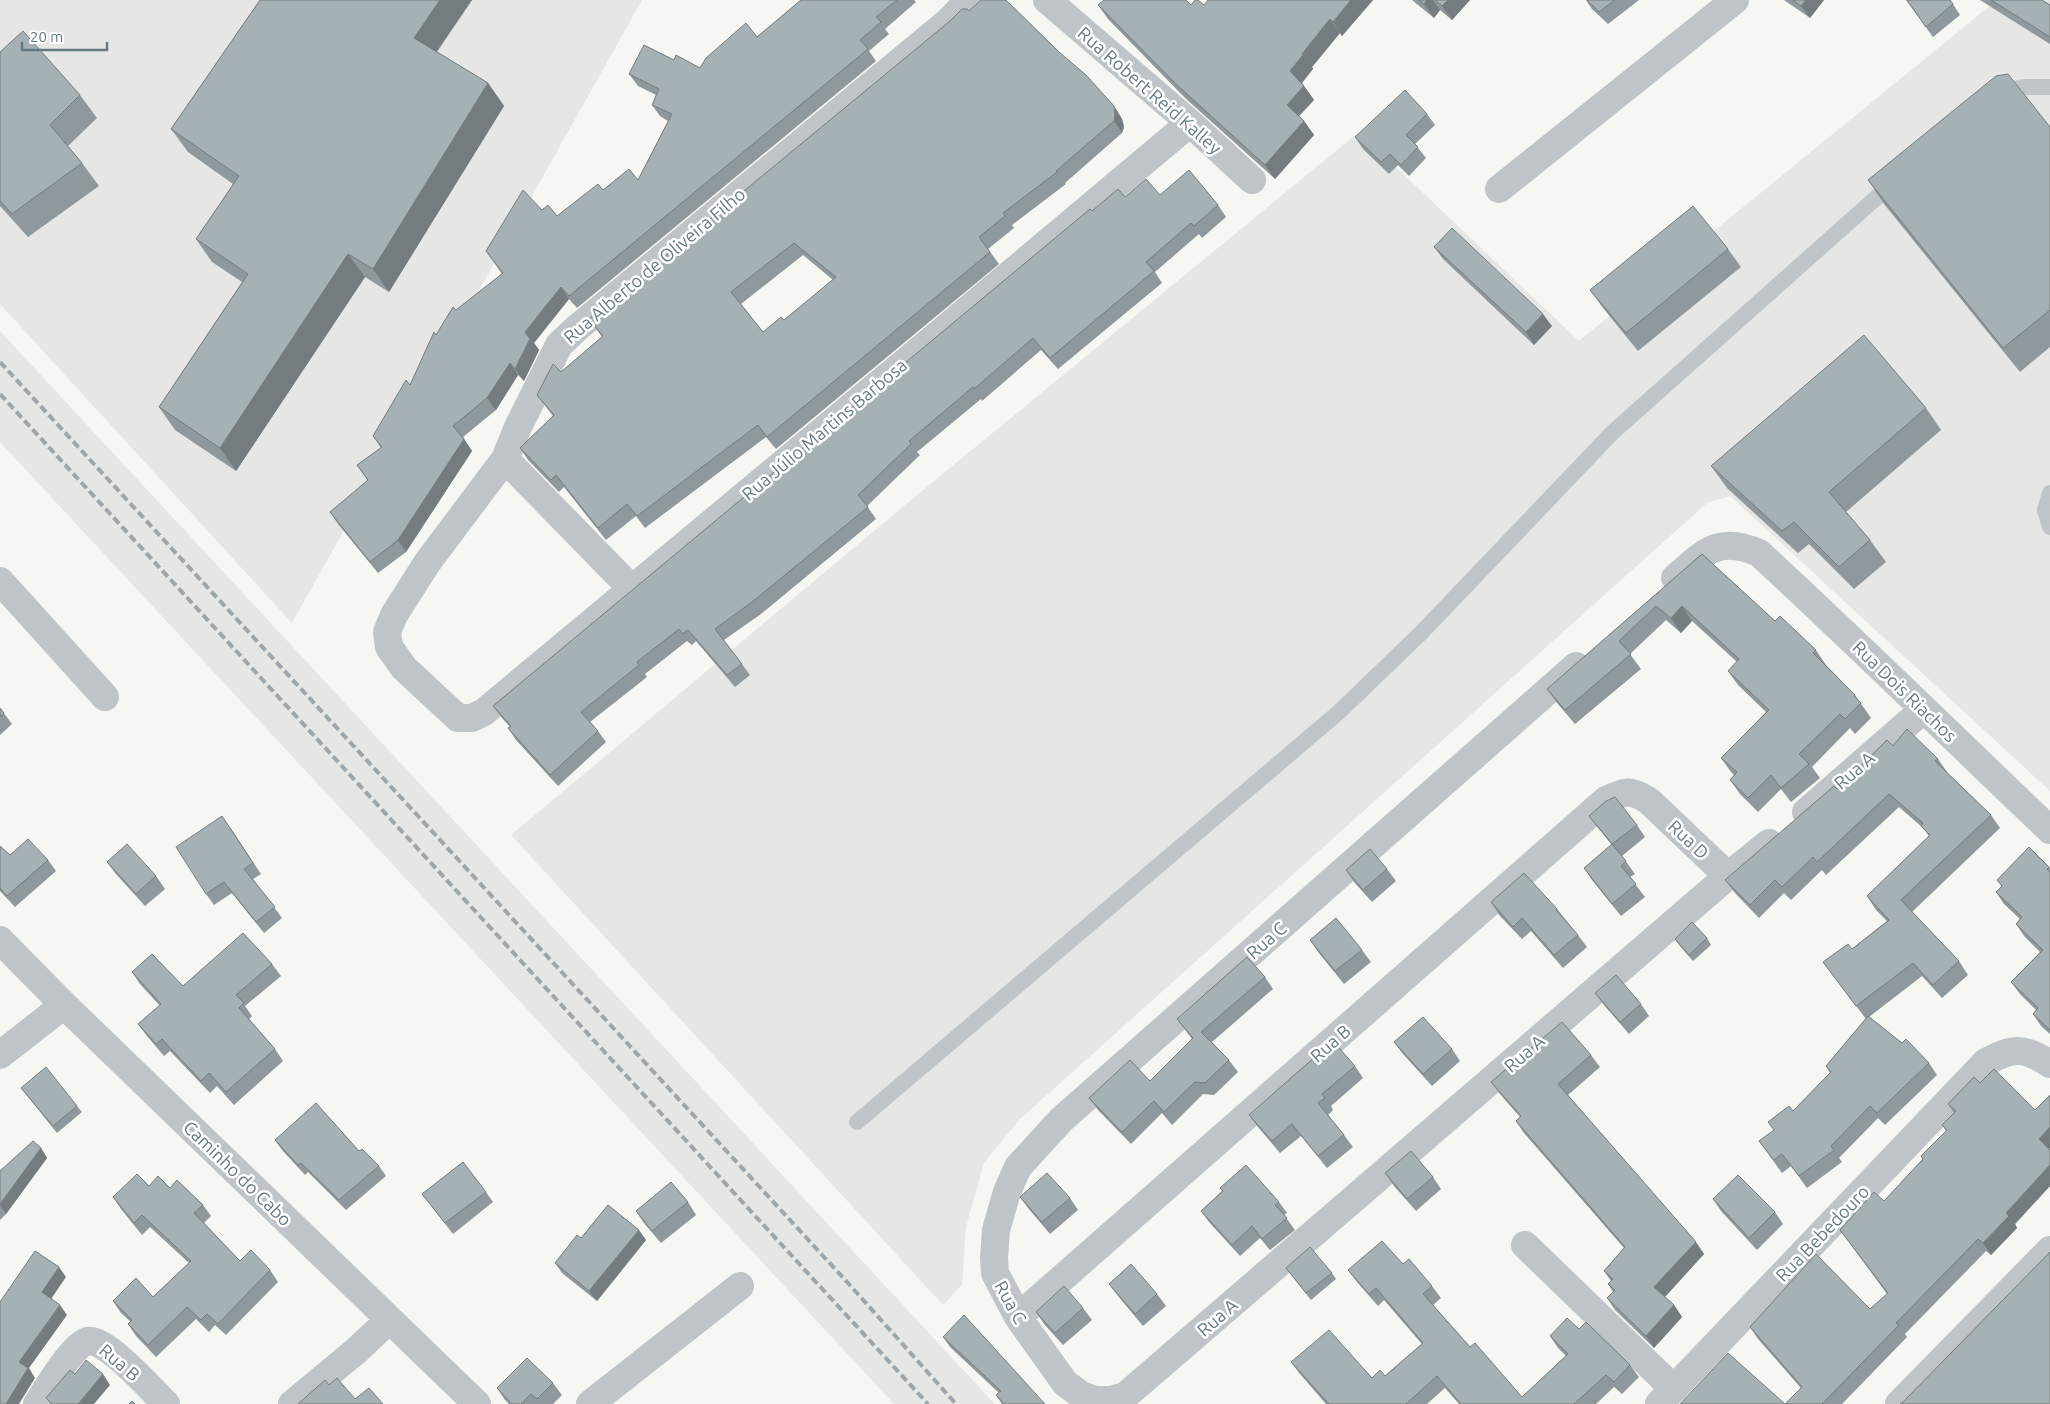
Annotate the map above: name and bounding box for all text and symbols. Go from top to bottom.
scale bar [22,20,108,52]
street label: Rua Robert Reid Kalley [1074,22,1226,158]
text: 20 m [30,28,63,45]
street label: Rua Alberto de Oliveira Filho [559,183,749,347]
street label: Rua Júlio Martins Barbosa [738,354,910,504]
street label: Rua Dois Riachos [1849,636,1961,746]
street label: Rua A [1830,747,1878,793]
street label: Rua D [1665,815,1713,863]
street label: Rua C [1242,917,1290,963]
street label: Rua B [1306,1020,1354,1066]
street label: Rua A [1500,1030,1548,1076]
street label: Caminho do Cabo [180,1116,296,1230]
street label: Rua Bebedouro [1771,1181,1873,1285]
street label: Rua C [991,1277,1031,1327]
street label: Rua A [1193,1294,1241,1340]
street label: Rua B [96,1339,144,1385]

